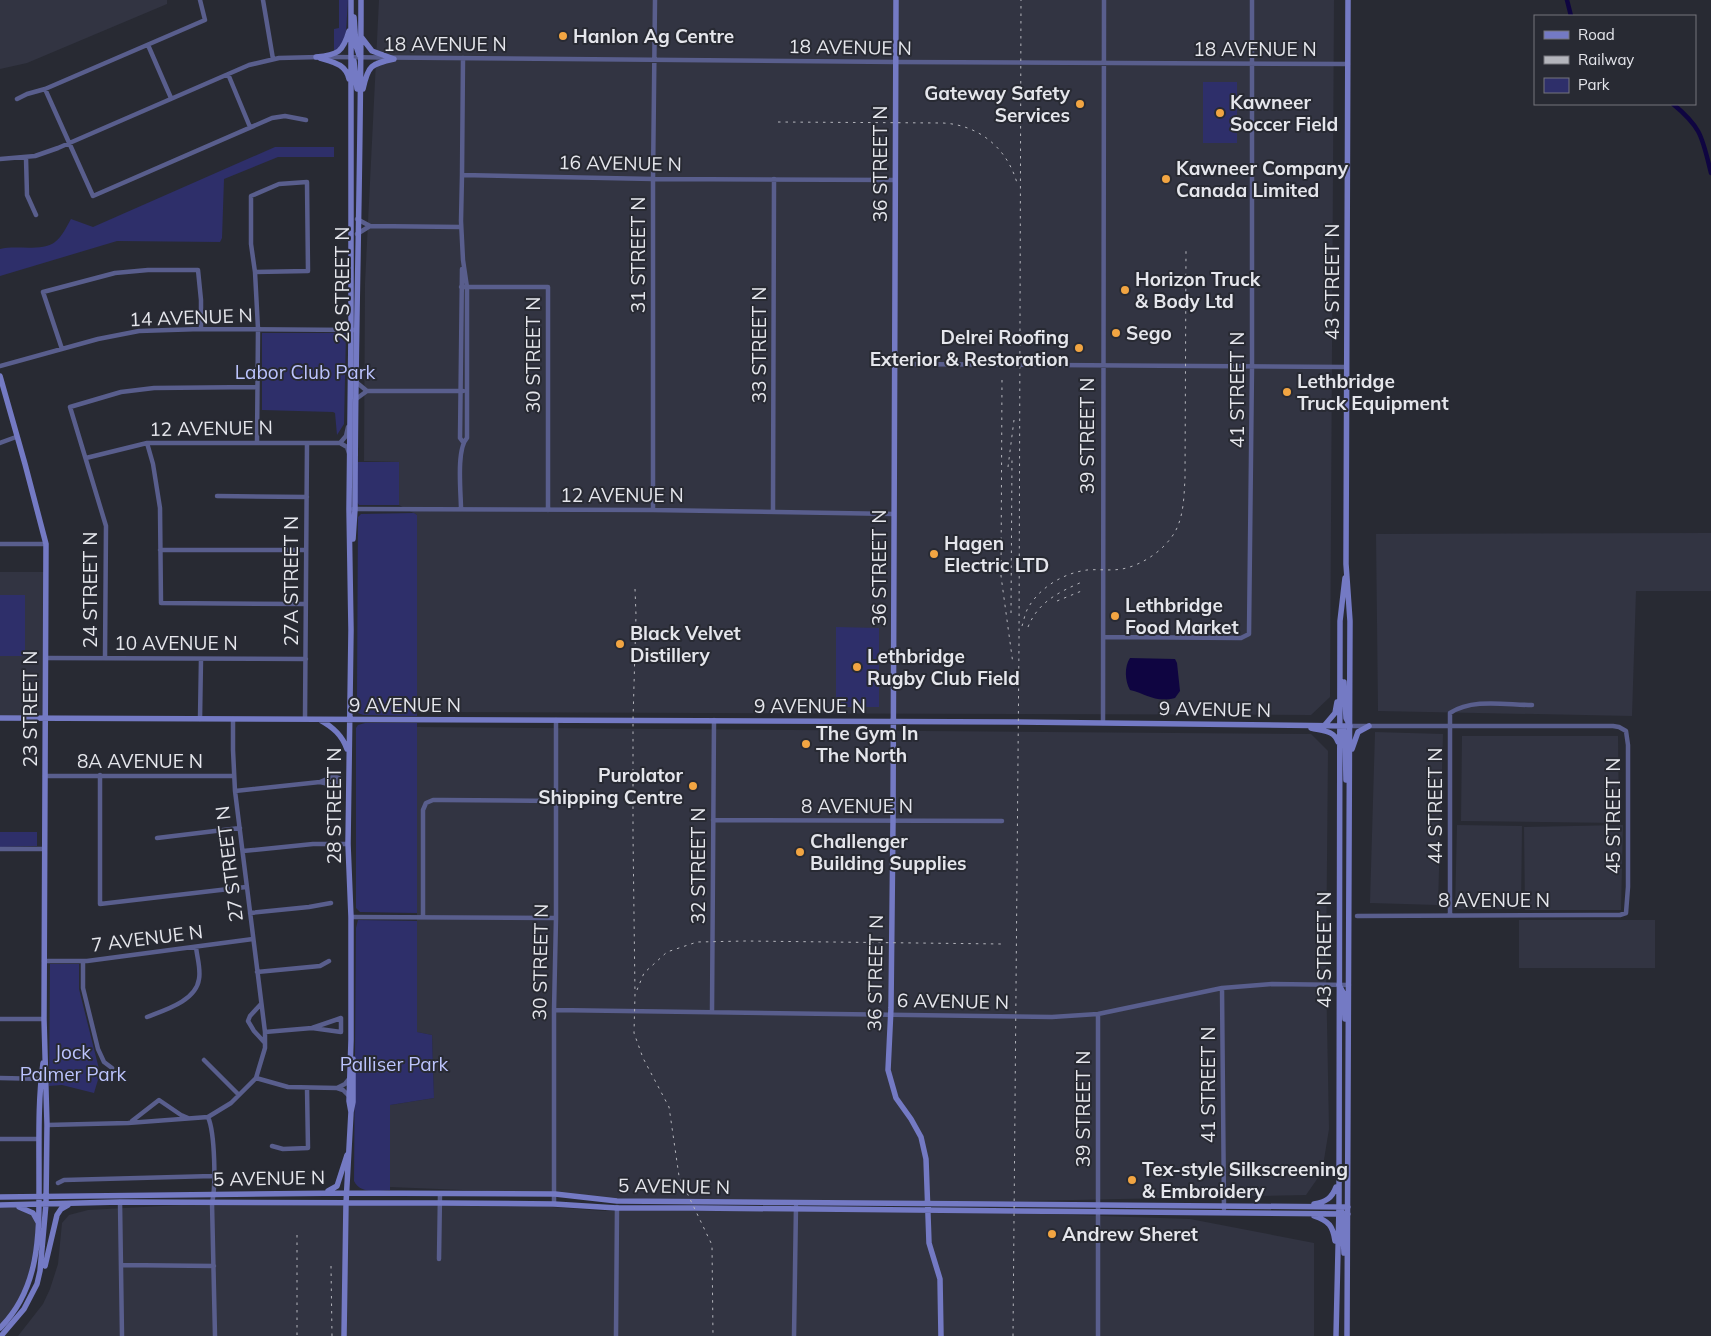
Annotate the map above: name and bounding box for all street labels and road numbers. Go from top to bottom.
street label: 18 AVENUE N [383,32,507,56]
street label: 18 AVENUE N [788,34,912,60]
street label: 18 AVENUE N [1193,37,1317,61]
street label: 36 STREET N [868,106,892,222]
street label: 16 AVENUE N [558,150,682,176]
street label: 31 STREET N [626,197,650,313]
street label: 43 STREET N [1320,224,1344,340]
street label: 28 STREET N [330,227,354,343]
street label: 33 STREET N [747,287,771,403]
street label: 30 STREET N [521,297,545,413]
street label: 14 AVENUE N [129,303,253,331]
street label: 41 STREET N [1225,332,1249,448]
street label: 39 STREET N [1075,378,1099,494]
street label: 12 AVENUE N [149,415,273,441]
street label: 12 AVENUE N [560,483,684,507]
street label: 36 STREET N [867,510,891,626]
street label: 27A STREET N [279,516,303,646]
street label: 24 STREET N [78,532,102,648]
street label: 10 AVENUE N [114,631,238,655]
street label: 23 STREET N [18,651,42,767]
street label: 9 AVENUE N [349,693,461,717]
street label: 9 AVENUE N [754,694,866,718]
street label: 9 AVENUE N [1159,696,1271,722]
street label: 28 STREET N [322,748,346,864]
street label: 44 STREET N [1423,748,1447,864]
street label: 8A AVENUE N [77,749,203,773]
street label: 45 STREET N [1601,758,1625,874]
street label: 8 AVENUE N [801,794,913,818]
street label: 27 STREET N [210,805,248,923]
street label: 32 STREET N [686,808,710,924]
street label: 8 AVENUE N [1438,888,1550,912]
street label: 43 STREET N [1312,892,1336,1008]
street label: 30 STREET N [527,903,553,1021]
street label: 36 STREET N [862,914,888,1032]
street label: 7 AVENUE N [90,919,204,957]
street label: 6 AVENUE N [897,988,1009,1014]
street label: 41 STREET N [1196,1027,1220,1143]
street label: 39 STREET N [1071,1051,1095,1167]
street label: 5 AVENUE N [213,1165,325,1191]
street label: 5 AVENUE N [618,1173,730,1199]

